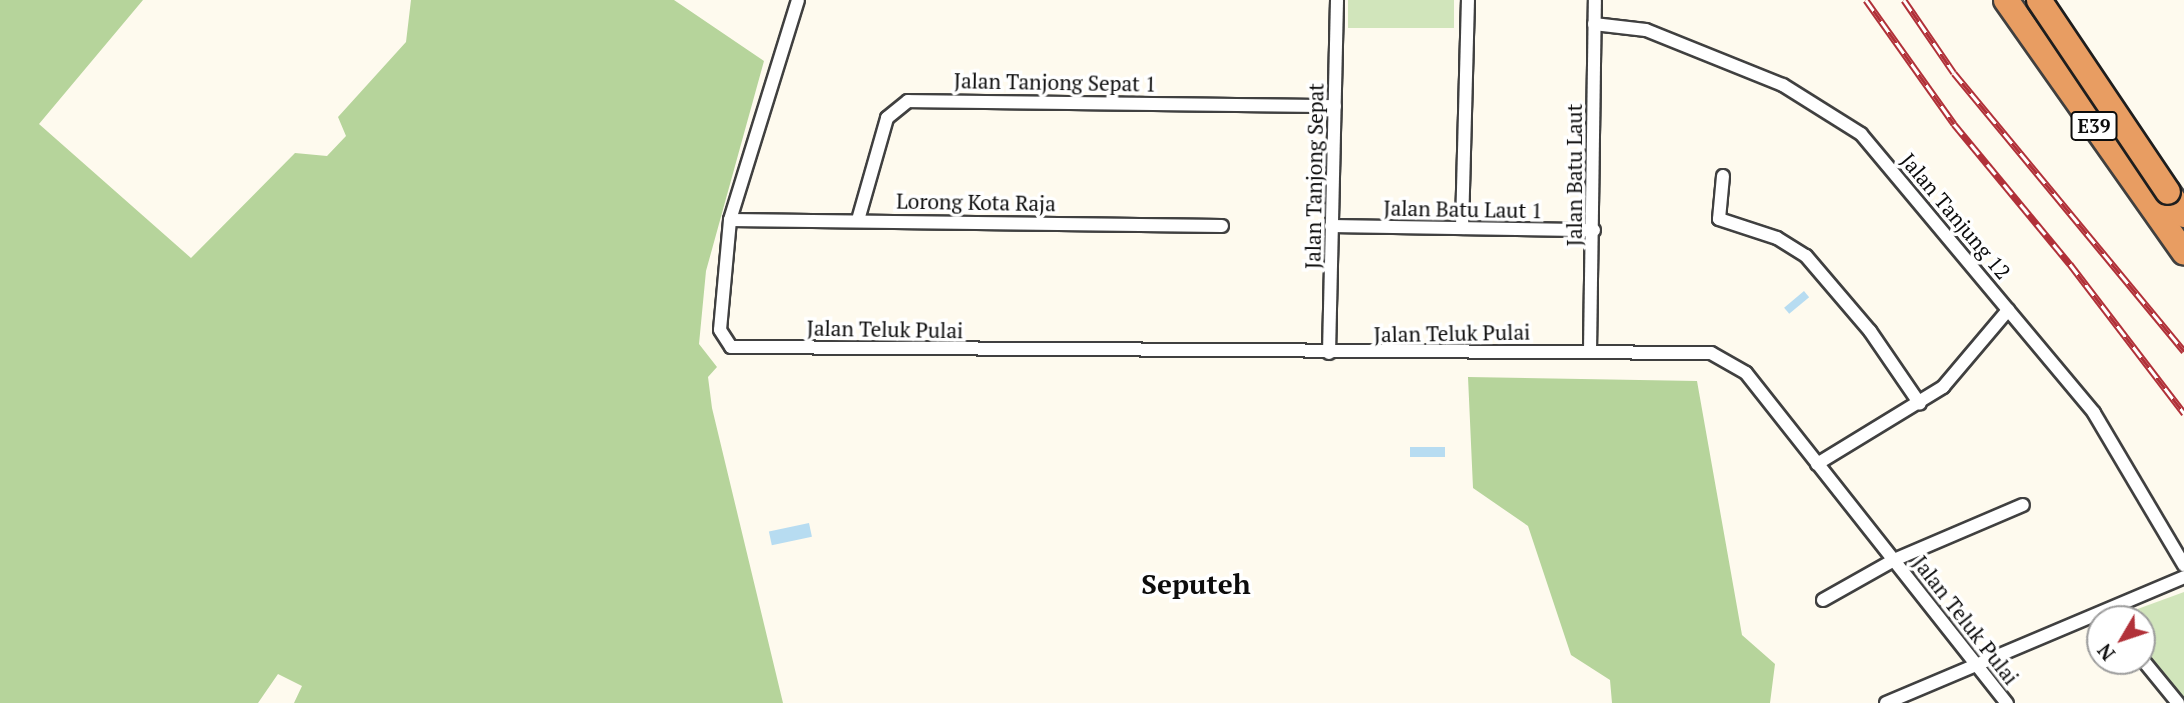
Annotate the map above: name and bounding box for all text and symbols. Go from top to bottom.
street label: Jalan Tanjong Sepat 1 [954,68,1156,96]
street label: Jalan Tanjong Sepat [1300,83,1328,269]
street label: Jalan Batu Laut [1561,104,1587,246]
road number: E39 [2070,110,2118,142]
street label: Jalan Tanjung 12 [1896,148,2016,284]
street label: Lorong Kota Raja [896,188,1056,216]
street label: Jalan Batu Laut 1 [1383,195,1543,223]
street label: Jalan Teluk Pulai [806,315,964,343]
street label: Jalan Teluk Pulai [1373,319,1531,347]
street label: Jalan Teluk Pulai [1908,551,2024,689]
district label: Seputeh [1141,567,1251,601]
north arrow [2086,605,2156,675]
text: N [2092,639,2120,666]

